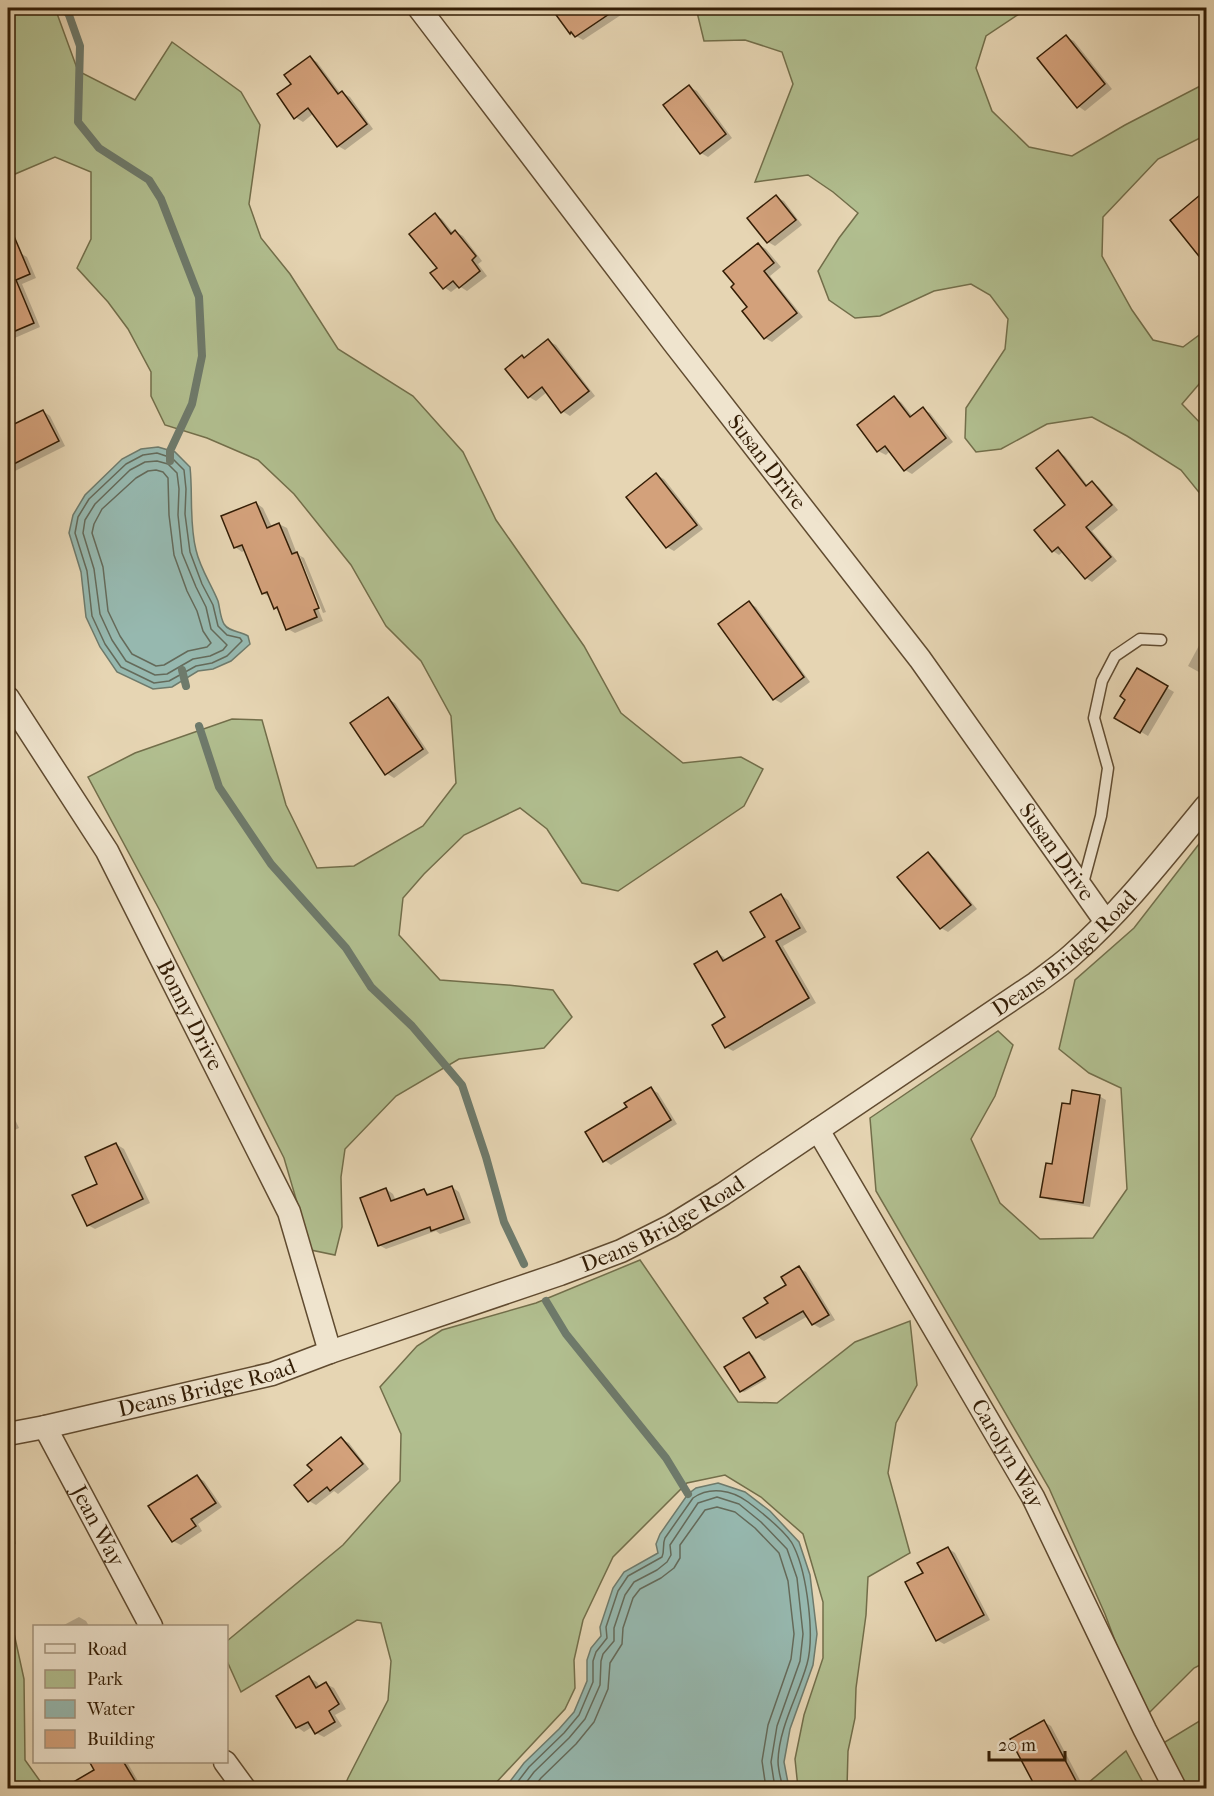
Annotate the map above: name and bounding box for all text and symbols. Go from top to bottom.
street label: Susan Drive [722,409,812,515]
street label: Susan Drive [1013,798,1100,906]
street label: Deans Bridge Road [987,884,1143,1022]
street label: Bonny Drive [151,955,228,1075]
street label: Deans Bridge Road [577,1170,750,1278]
street label: Deans Bridge Road [115,1353,300,1423]
street label: Carolyn Way [966,1395,1050,1513]
street label: Jean Way [65,1479,130,1572]
legend [33,1625,228,1763]
text: Road [87,1639,127,1660]
text: Park [87,1669,124,1690]
text: Water [86,1699,135,1720]
scale bar [989,1724,1066,1762]
text: Building [87,1729,155,1750]
text: 20 m [998,1735,1036,1756]

